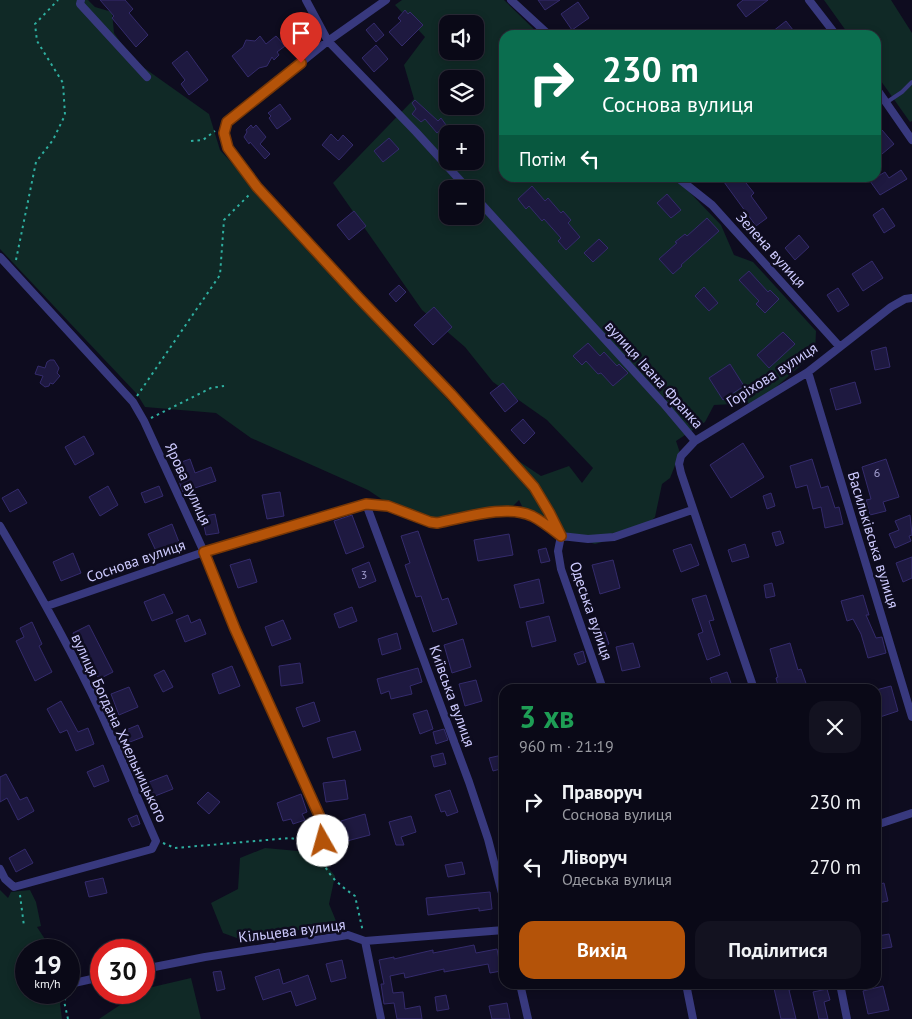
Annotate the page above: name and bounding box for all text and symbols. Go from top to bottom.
pin [280,12,322,63]
map controls [439,15,484,225]
button: sound [439,15,484,60]
icon: arrive [287,19,315,47]
text: 230 m [602,46,699,92]
icon: right [519,50,584,115]
button: layers [439,70,484,115]
text: Соснова вулиця [602,90,753,118]
button: + [439,125,484,170]
icon: left [576,145,604,173]
text: Потім [519,147,566,171]
button: − [439,180,484,225]
street label: Зелена вулиця [732,208,810,291]
street label: вулиця Івана Франка [601,317,708,432]
street label: Горіхова вулиця [723,338,821,411]
street label: Ярова вулиця [161,439,216,528]
house number: 6 [874,465,880,480]
street label: Васильківська вулиця [844,469,903,611]
street label: Соснова вулиця [84,535,188,586]
street label: Одеська вулиця [566,559,617,663]
house number: 3 [361,567,367,582]
street label: вулиця Богдана Хмельницького [67,630,172,825]
street label: Київська вулиця [425,642,480,749]
text: 3 хв [519,697,575,736]
button: close [809,701,861,753]
text: 960 m · 21:19 [519,736,614,756]
text: Праворуч [562,780,642,804]
icon: right [519,788,547,816]
text: 230 m [809,790,861,814]
text: Соснова вулиця [562,804,672,824]
position arrow [296,814,348,866]
text: Ліворуч [562,845,627,869]
icon: left [519,853,547,881]
text: 270 m [809,855,861,879]
text: Одеська вулиця [562,869,672,889]
street label: Кільцева вулиця [237,915,347,947]
button: Вихід [519,921,685,979]
button: Поділитися [695,921,861,979]
speed limit sign: 30 [90,939,155,1004]
text: 19 [33,949,62,981]
text: km/h [34,976,61,991]

